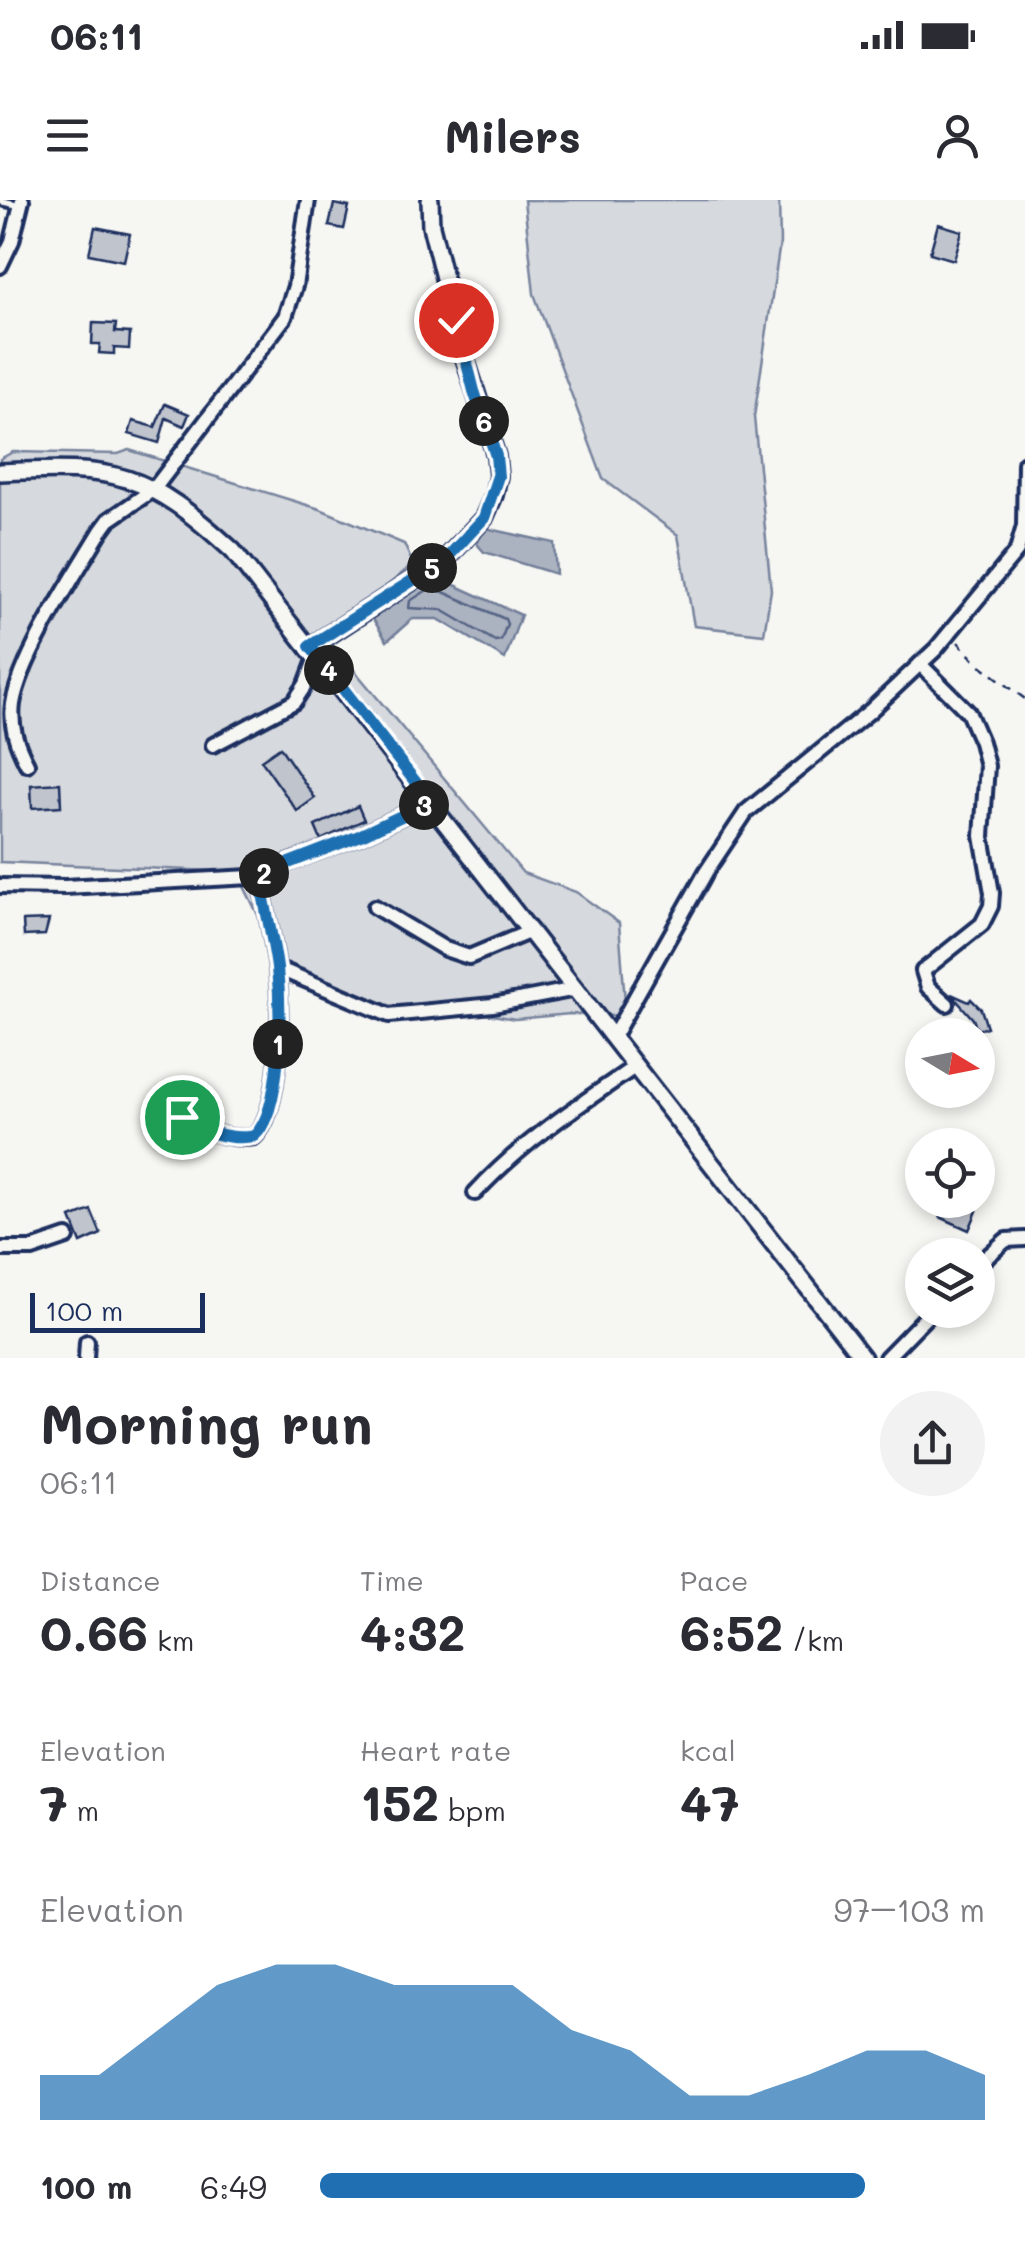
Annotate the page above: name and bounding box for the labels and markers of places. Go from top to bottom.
pin [414,278,499,363]
pin: 6 [459,396,509,446]
pin: 5 [407,543,457,593]
pin: 4 [304,645,354,695]
pin: 3 [399,780,449,830]
pin: 2 [239,848,289,898]
pin: 1 [253,1019,303,1069]
pin [140,1075,225,1160]

